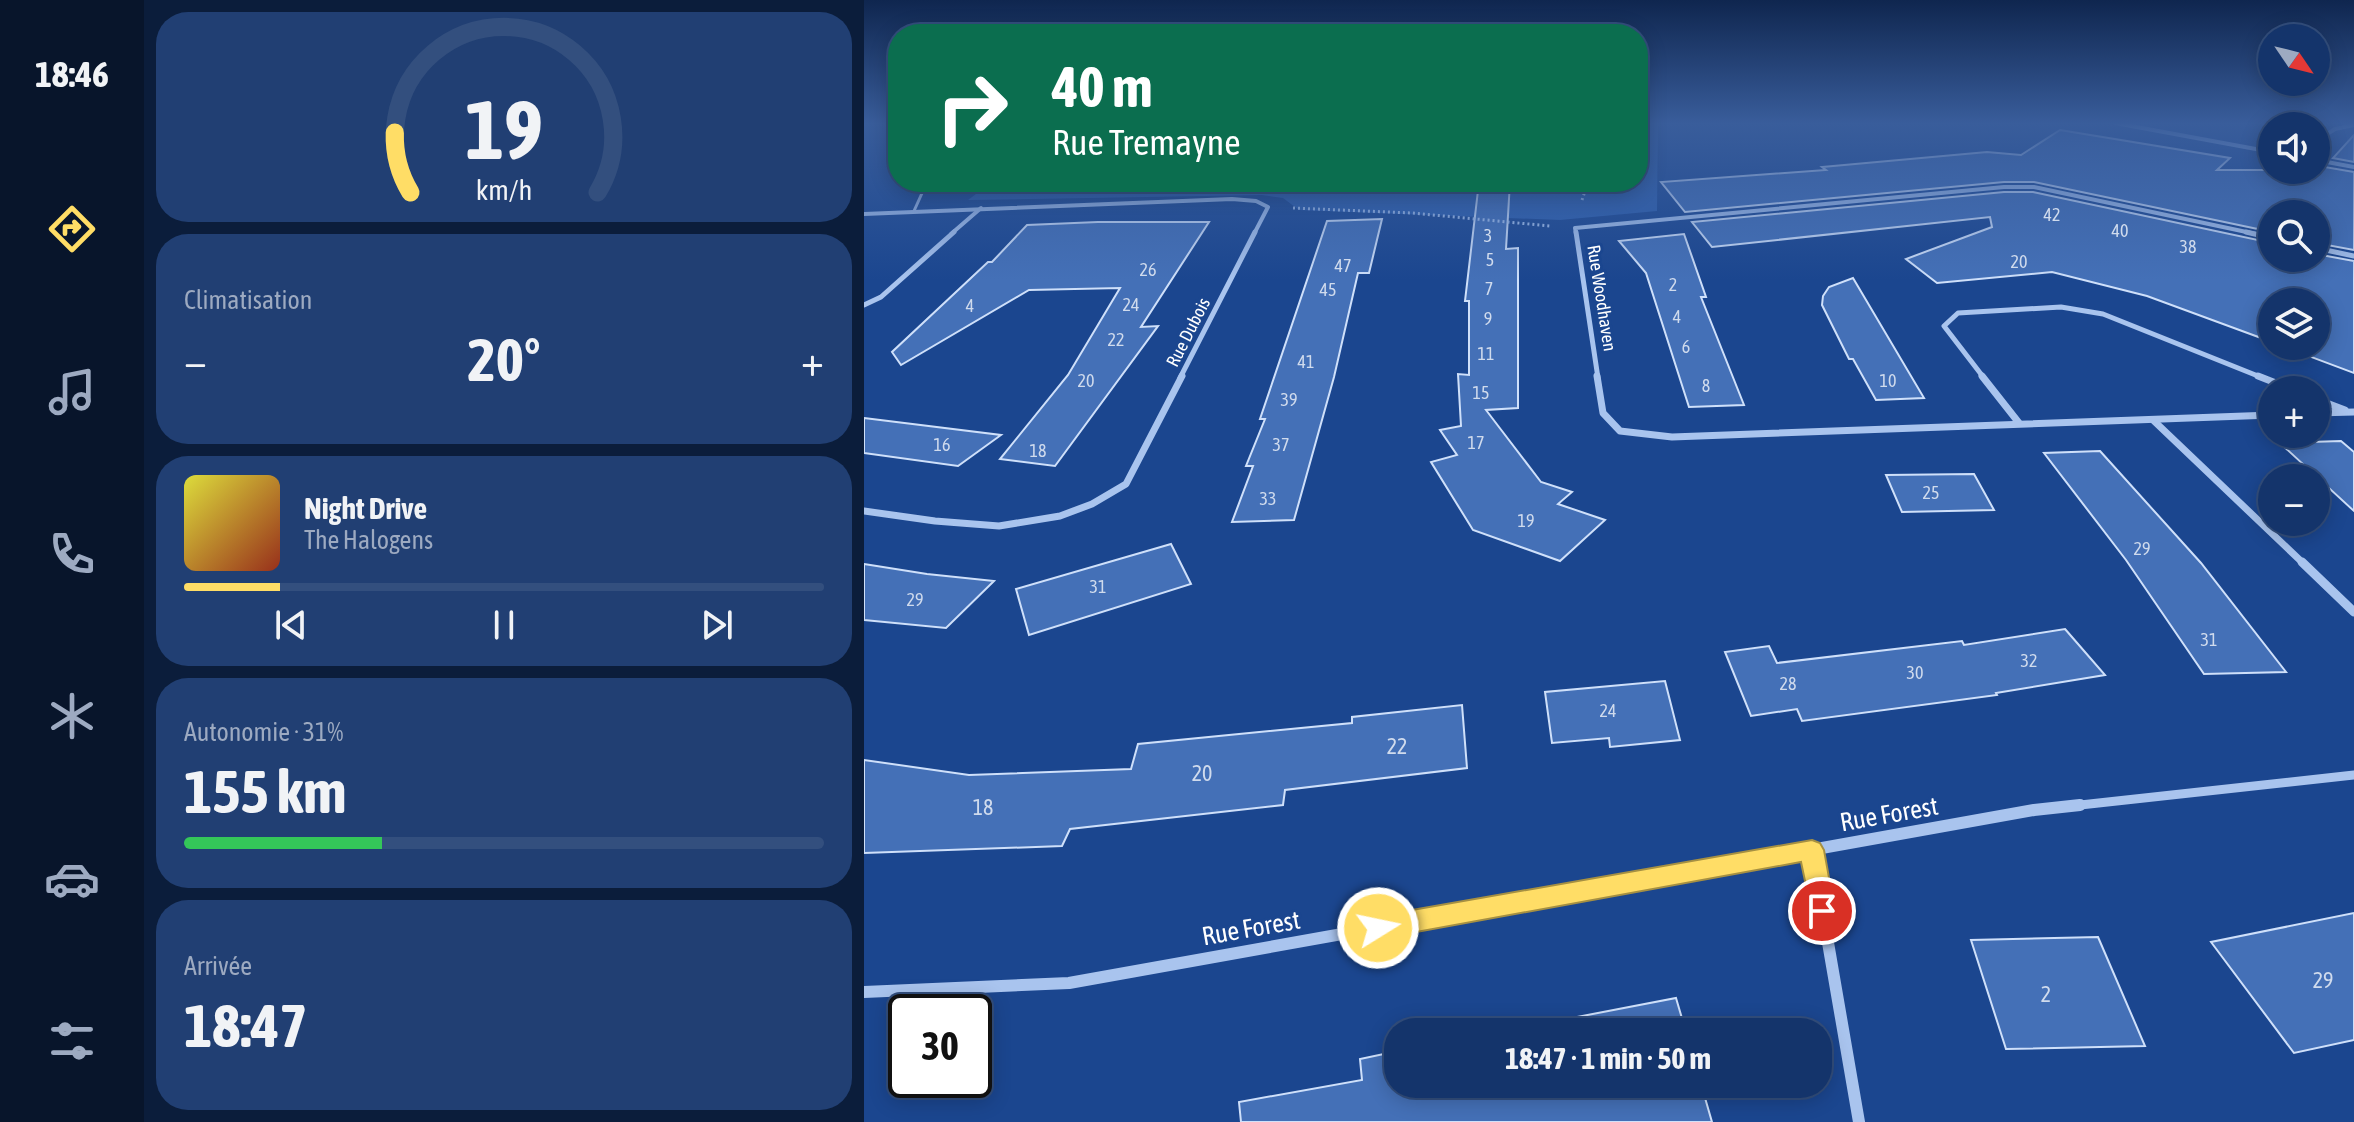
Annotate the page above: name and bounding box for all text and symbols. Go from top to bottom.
north arrow [2258,24,2330,96]
map controls [2258,24,2330,536]
text: 18:46 [35,53,109,95]
text: 40 m [1052,55,1153,119]
icon: right [920,56,1024,160]
text: 19 [465,81,543,177]
button: sound [2258,112,2330,184]
text: Rue Tremayne [1052,121,1241,163]
text: km/h [476,173,532,206]
button: search [2258,200,2330,272]
icon: directions [44,201,100,257]
house number: 42 [2044,204,2060,225]
house number: 40 [2112,220,2128,241]
house number: 3 [1484,225,1492,246]
house number: 38 [2180,236,2196,257]
street label: Rue Woodhaven [1583,243,1621,353]
house number: 5 [1486,249,1494,270]
house number: 20 [2011,251,2027,272]
house number: 47 [1335,255,1351,276]
house number: 26 [1140,259,1156,280]
house number: 2 [1669,274,1677,295]
house number: 7 [1485,278,1493,299]
house number: 45 [1320,279,1336,300]
text: Climatisation [184,285,312,315]
button: layers [2258,288,2330,360]
house number: 24 [1123,294,1139,315]
street label: Rue Dubois [1162,294,1214,370]
house number: 4 [966,295,974,316]
house number: 4 [1673,306,1681,327]
house number: 9 [1484,308,1492,329]
text: 20° [468,325,540,394]
house number: 22 [1108,329,1124,350]
text: − [184,335,207,385]
text: + [801,335,824,385]
house number: 6 [1682,336,1690,357]
house number: 11 [1478,343,1494,364]
house number: 41 [1298,351,1314,372]
icon: music [44,364,100,420]
house number: 20 [1078,370,1094,391]
house number: 10 [1880,370,1896,391]
house number: 8 [1702,375,1710,396]
button: + [2258,376,2330,448]
house number: 15 [1473,382,1489,403]
house number: 39 [1281,389,1297,410]
house number: 17 [1468,432,1484,453]
house number: 16 [934,434,950,455]
house number: 37 [1273,434,1289,455]
house number: 18 [1030,440,1046,461]
button: − [2258,464,2330,536]
house number: 25 [1923,482,1939,503]
house number: 33 [1260,488,1276,509]
text: Night Drive [304,491,427,525]
house number: 19 [1518,510,1534,531]
text: The Halogens [304,525,433,555]
icon: phone [44,526,100,582]
house number: 29 [2134,538,2150,559]
house number: 31 [1090,576,1106,597]
house number: 29 [907,589,923,610]
icon: previous [269,603,313,647]
icon: pause [482,603,526,647]
icon: next [695,603,739,647]
house number: 31 [2201,629,2217,650]
house number: 32 [2021,650,2037,671]
house number: 30 [1907,662,1923,683]
house number: 28 [1780,673,1796,694]
icon: climate [44,688,100,744]
house number: 24 [1600,700,1616,721]
text: Autonomie · 31% [184,717,343,747]
house number: 22 [1387,733,1407,759]
text: 155 km [184,757,346,826]
house number: 20 [1192,760,1212,786]
street label: Rue Forest [1838,791,1940,837]
house number: 18 [973,794,993,820]
icon: car [44,851,100,907]
pin [1788,877,1856,945]
position arrow [1336,886,1420,970]
icon: arrive [1800,889,1844,933]
street label: Rue Forest [1200,905,1302,951]
text: Arrivée [184,951,252,981]
house number: 29 [2313,967,2333,993]
house number: 2 [2041,981,2051,1007]
text: 18:47 [184,991,307,1060]
speed limit sign: 30 [888,994,992,1098]
icon: filters [44,1013,100,1069]
text: 18:47 · 1 min · 50 m [1505,1041,1711,1075]

